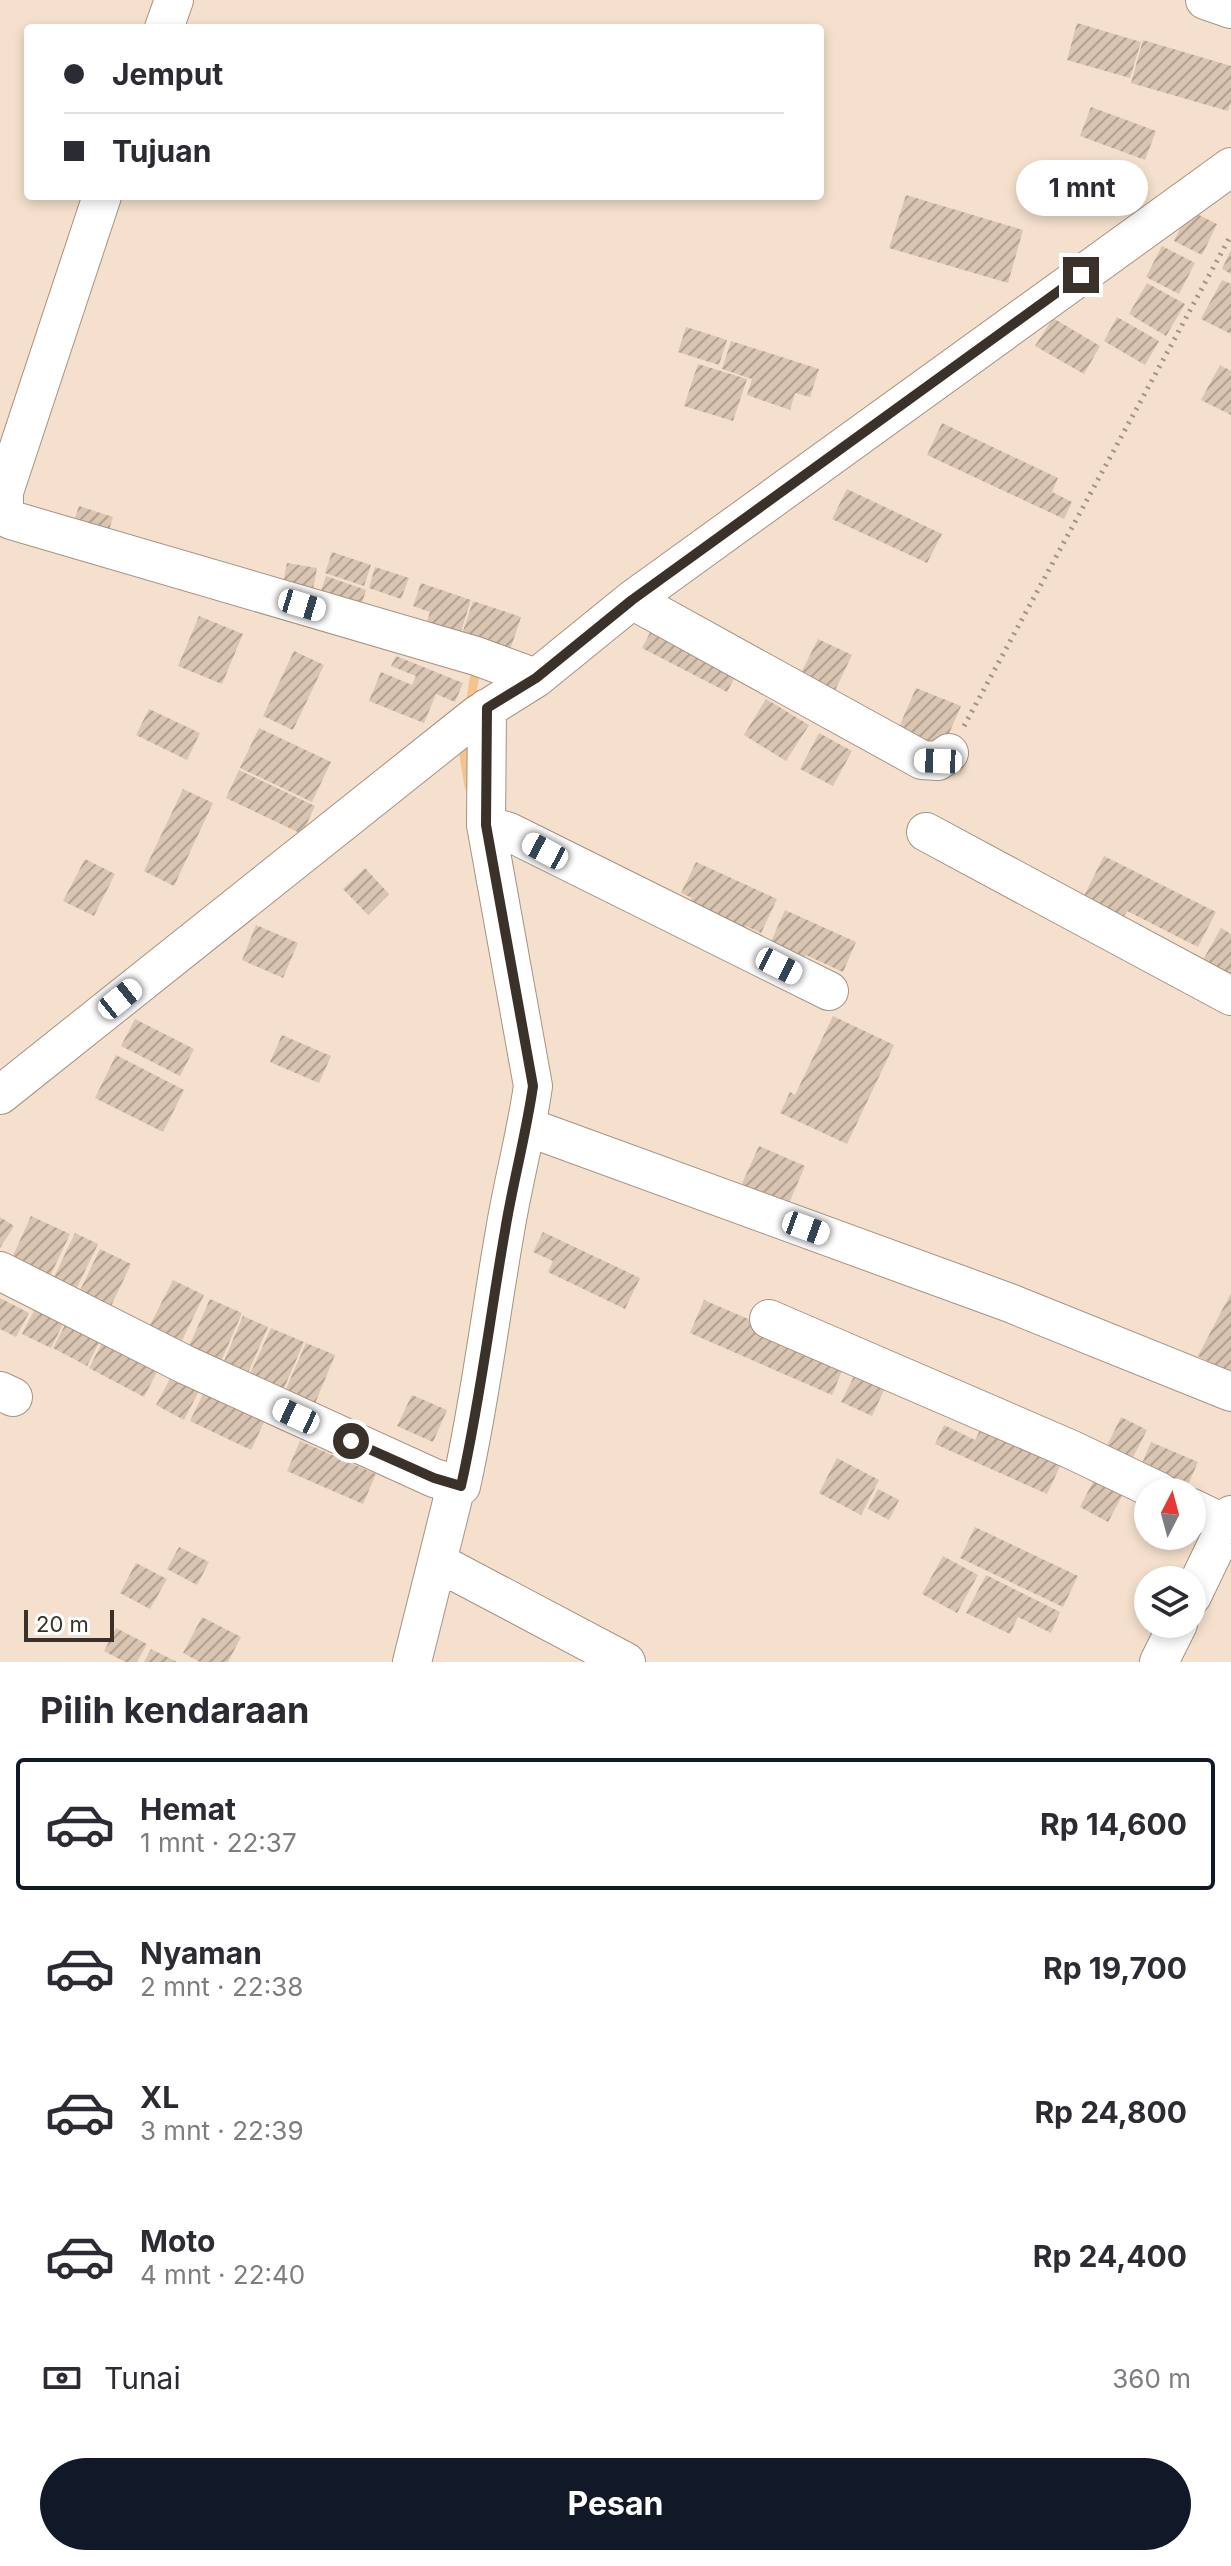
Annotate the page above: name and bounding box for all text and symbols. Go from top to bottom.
text: Jemput [112,56,223,92]
text: Tujuan [112,133,211,169]
callout: 1 mnt [1015,159,1147,215]
text: 1 mnt [1049,172,1115,203]
route end [1063,257,1099,293]
car [276,587,328,623]
car [914,748,962,774]
car [518,829,572,873]
car [752,944,806,988]
car [94,975,146,1023]
car [779,1209,833,1247]
car [269,1395,323,1437]
route start [333,1423,369,1459]
north arrow [1134,1478,1206,1550]
map controls [1134,1478,1206,1638]
button: layers [1134,1566,1206,1638]
scale bar [24,1606,114,1642]
text: 20 m [36,1611,89,1637]
text: Pilih kendaraan [40,1688,309,1732]
icon: car [44,1788,116,1860]
text: Hemat [140,1791,236,1827]
text: Rp 14,600 [1040,1806,1187,1842]
text: 1 mnt · 22:37 [140,1827,297,1858]
icon: car [44,1932,116,2004]
text: Nyaman [140,1935,262,1971]
text: Rp 19,700 [1043,1950,1187,1986]
text: 2 mnt · 22:38 [140,1971,303,2002]
icon: car [44,2076,116,2148]
text: XL [140,2079,179,2115]
text: Rp 24,800 [1034,2094,1187,2130]
text: 3 mnt · 22:39 [140,2115,304,2146]
icon: car [44,2220,116,2292]
text: Moto [140,2223,215,2259]
text: Rp 24,400 [1033,2238,1187,2274]
text: 4 mnt · 22:40 [140,2259,305,2290]
icon: cash [40,2356,84,2400]
text: Tunai [104,2360,181,2396]
text: 360 m [1112,2363,1191,2394]
button: Pesan [40,2458,1191,2550]

